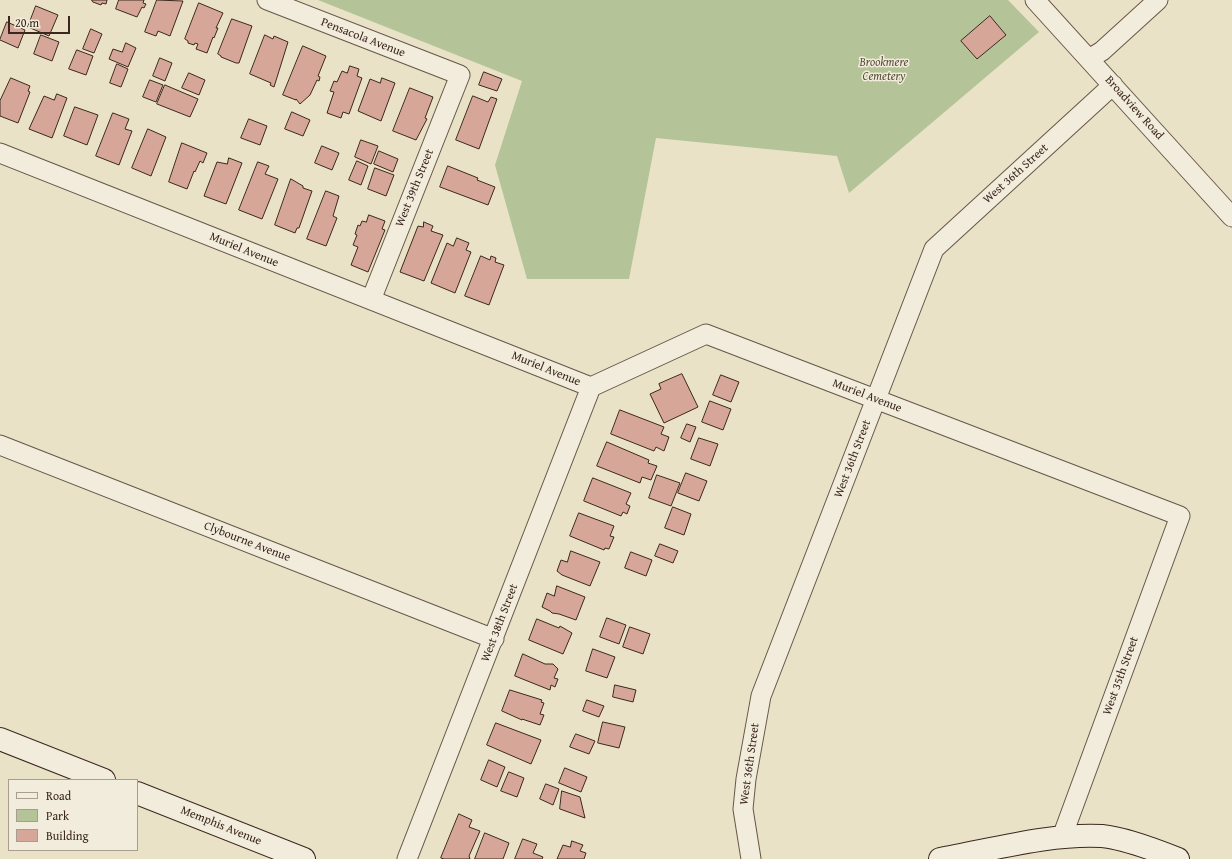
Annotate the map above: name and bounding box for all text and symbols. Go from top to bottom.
scale bar [10,8,72,34]
text: 20 m [15,14,39,31]
street label: Pensacola Avenue [319,15,407,61]
park label: Brookmere Cemetery [860,56,908,84]
street label: Broadview Road [1102,73,1166,143]
street label: West 36th Street [981,141,1051,207]
street label: West 39th Street [393,147,437,229]
street label: Muriel Avenue [207,230,281,270]
street label: Muriel Avenue [509,349,583,389]
street label: Muriel Avenue [830,376,904,416]
street label: West 36th Street [831,418,875,500]
street label: Clybourne Avenue [202,519,292,565]
street label: West 38th Street [478,582,522,664]
street label: West 35th Street [1100,635,1142,717]
street label: West 36th Street [737,722,763,806]
legend [8,779,138,851]
text: Road [46,787,71,804]
street label: Memphis Avenue [178,803,264,849]
text: Park [46,807,69,824]
text: Building [46,827,89,844]

